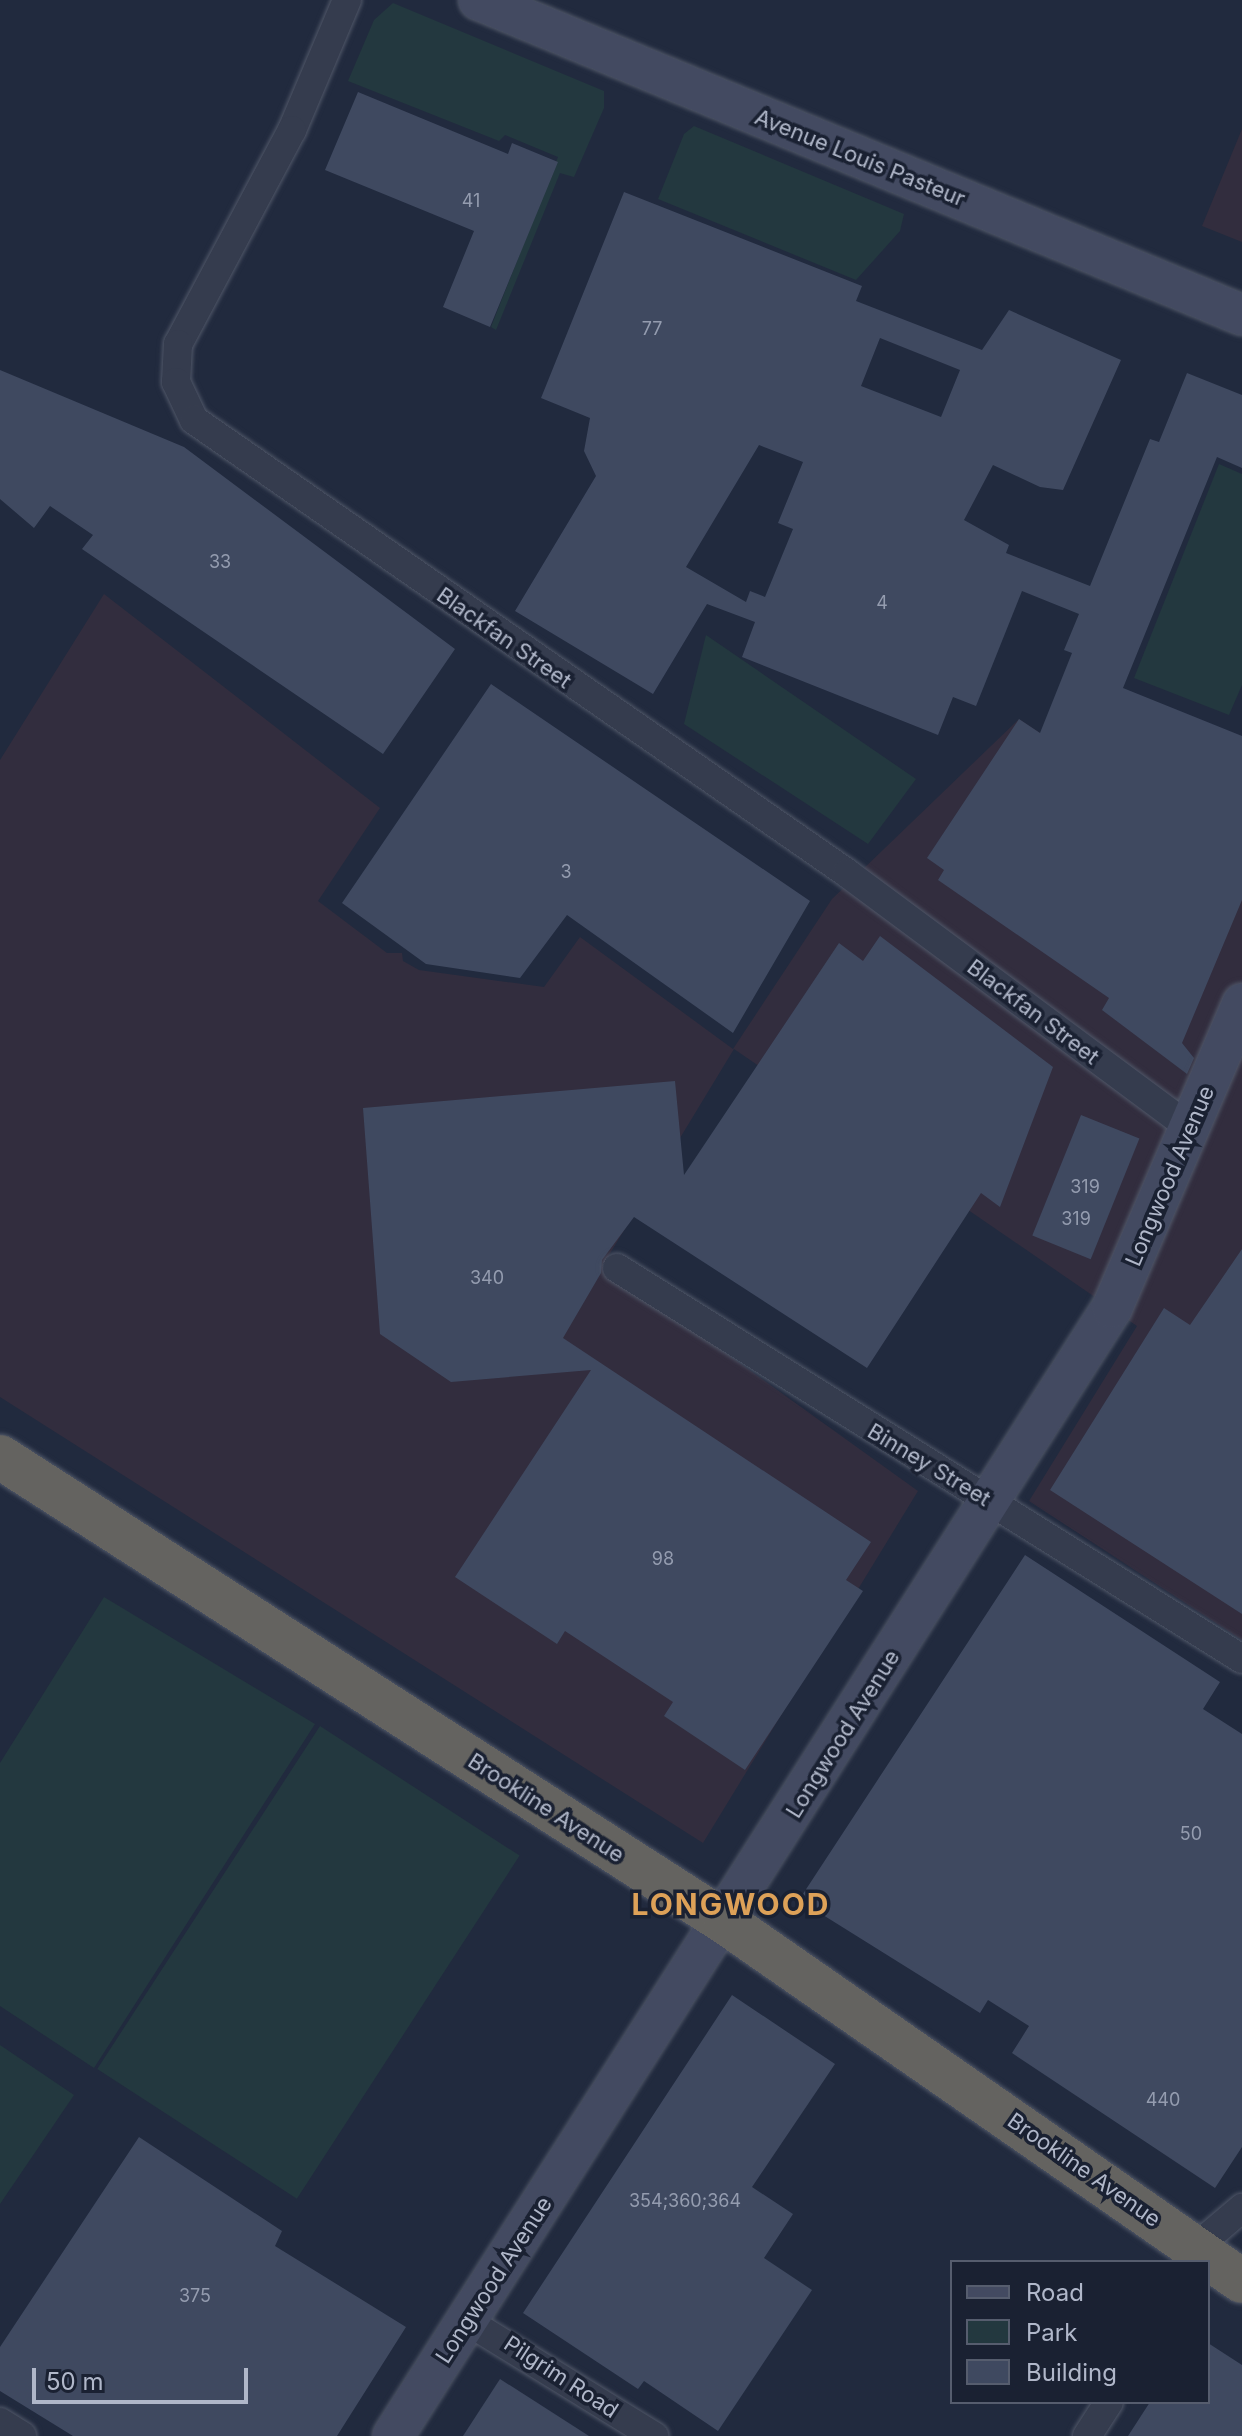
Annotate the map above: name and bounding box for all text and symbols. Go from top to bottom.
street label: Avenue Louis Pasteur [751,104,969,212]
house number: 41 [462,190,480,212]
house number: 77 [642,318,662,340]
house number: 33 [209,551,231,573]
street label: Blackfan Street [432,582,576,694]
house number: 4 [876,592,888,614]
house number: 3 [560,861,572,883]
street label: Blackfan Street [962,954,1104,1070]
street label: Longwood Avenue [1120,1082,1220,1270]
house number: 319 [1070,1176,1100,1198]
house number: 319 [1061,1208,1091,1230]
house number: 340 [470,1267,504,1289]
street label: Binney Street [863,1418,995,1512]
house number: 98 [652,1548,674,1570]
street label: Longwood Avenue [781,1645,905,1823]
street label: Brookline Avenue [463,1748,629,1868]
house number: 50 [1180,1823,1202,1845]
district label: LONGWOOD [632,1886,830,1922]
house number: 440 [1146,2089,1180,2111]
street label: Brookline Avenue [1002,2107,1166,2233]
house number: 354;360;364 [629,2190,741,2212]
street label: Longwood Avenue [430,2192,558,2368]
legend [950,2260,1210,2404]
text: Road [1026,2278,1084,2307]
house number: 375 [179,2285,211,2307]
text: Park [1026,2318,1077,2347]
street label: Pilgrim Road [499,2330,623,2424]
scale bar [36,2352,252,2402]
text: Building [1026,2358,1117,2387]
text: 50 m [46,2367,104,2396]

